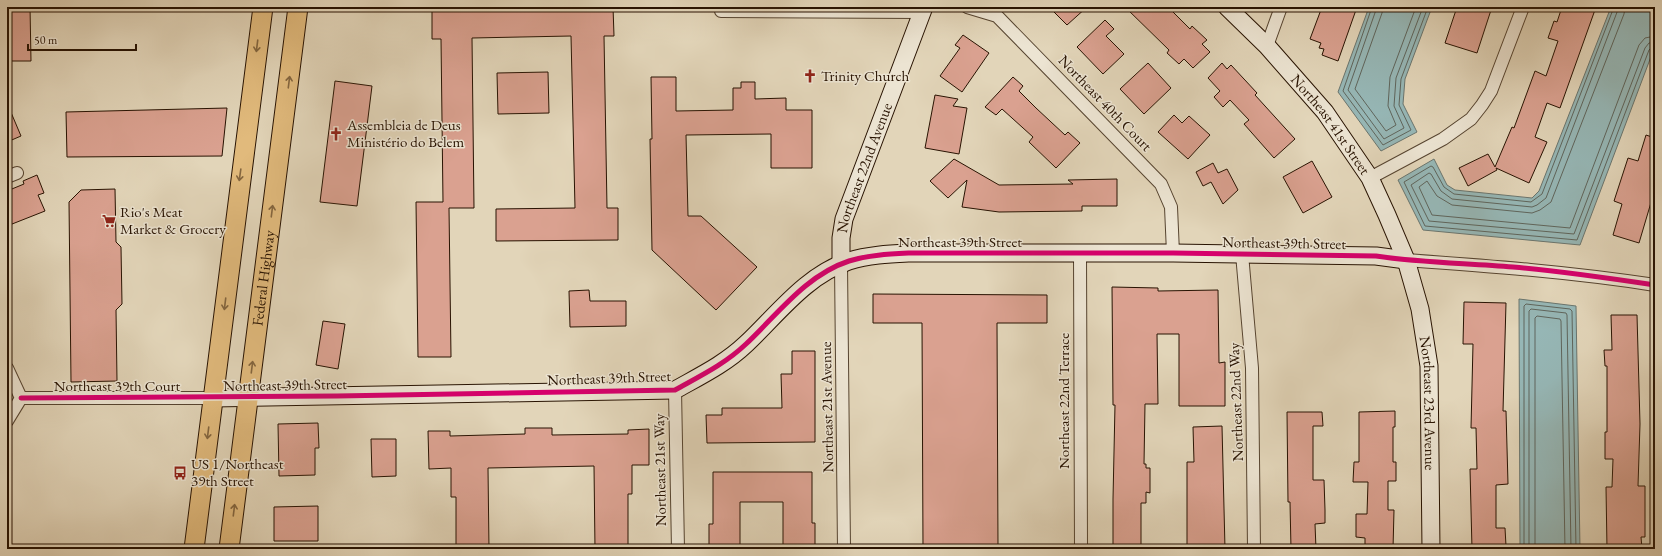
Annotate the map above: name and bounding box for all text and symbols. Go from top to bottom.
scale bar [28,26,136,52]
text: 50 m [34,32,58,48]
one-way arrow [254,39,261,52]
street label: Northeast 40th Court [1055,50,1156,155]
place label: Trinity Church [821,66,910,85]
church icon: Trinity Church [802,68,818,84]
street label: Northeast 41st Street [1287,70,1375,178]
one-way arrow [285,76,293,89]
street label: Northeast 22nd Avenue [832,100,896,234]
place label: Assembleia de Deus Ministério do Belem [346,115,464,151]
church icon: Assembleia de Deus Ministério do Belem [328,126,344,142]
one-way arrow [237,168,244,181]
place label: Rio's Meat Market & Grocery [120,202,226,238]
one-way arrow [268,205,276,218]
supermarket icon: Rio's Meat Market & Grocery [101,213,117,229]
street label: Federal Highway [247,229,279,327]
street label: Northeast 39th Street [898,232,1022,251]
street label: Northeast 39th Street [1222,232,1346,253]
one-way arrow [221,297,228,310]
street label: Northeast 22nd Terrace [1054,333,1073,469]
street label: Northeast 23rd Avenue [1415,335,1440,471]
street label: Northeast 21st Avenue [816,341,837,473]
street label: Northeast 22nd Way [1224,342,1247,462]
one-way arrow [248,361,256,374]
street label: Northeast 39th Street [547,366,672,389]
street label: Northeast 39th Street [223,374,347,395]
street label: Northeast 39th Court [54,376,181,395]
street label: Northeast 21st Way [649,413,670,527]
one-way arrow [205,426,212,439]
place label: US 1/Northeast 39th Street [191,454,284,490]
bus stop icon: US 1/Northeast 39th Street [172,465,188,481]
one-way arrow [230,504,238,517]

